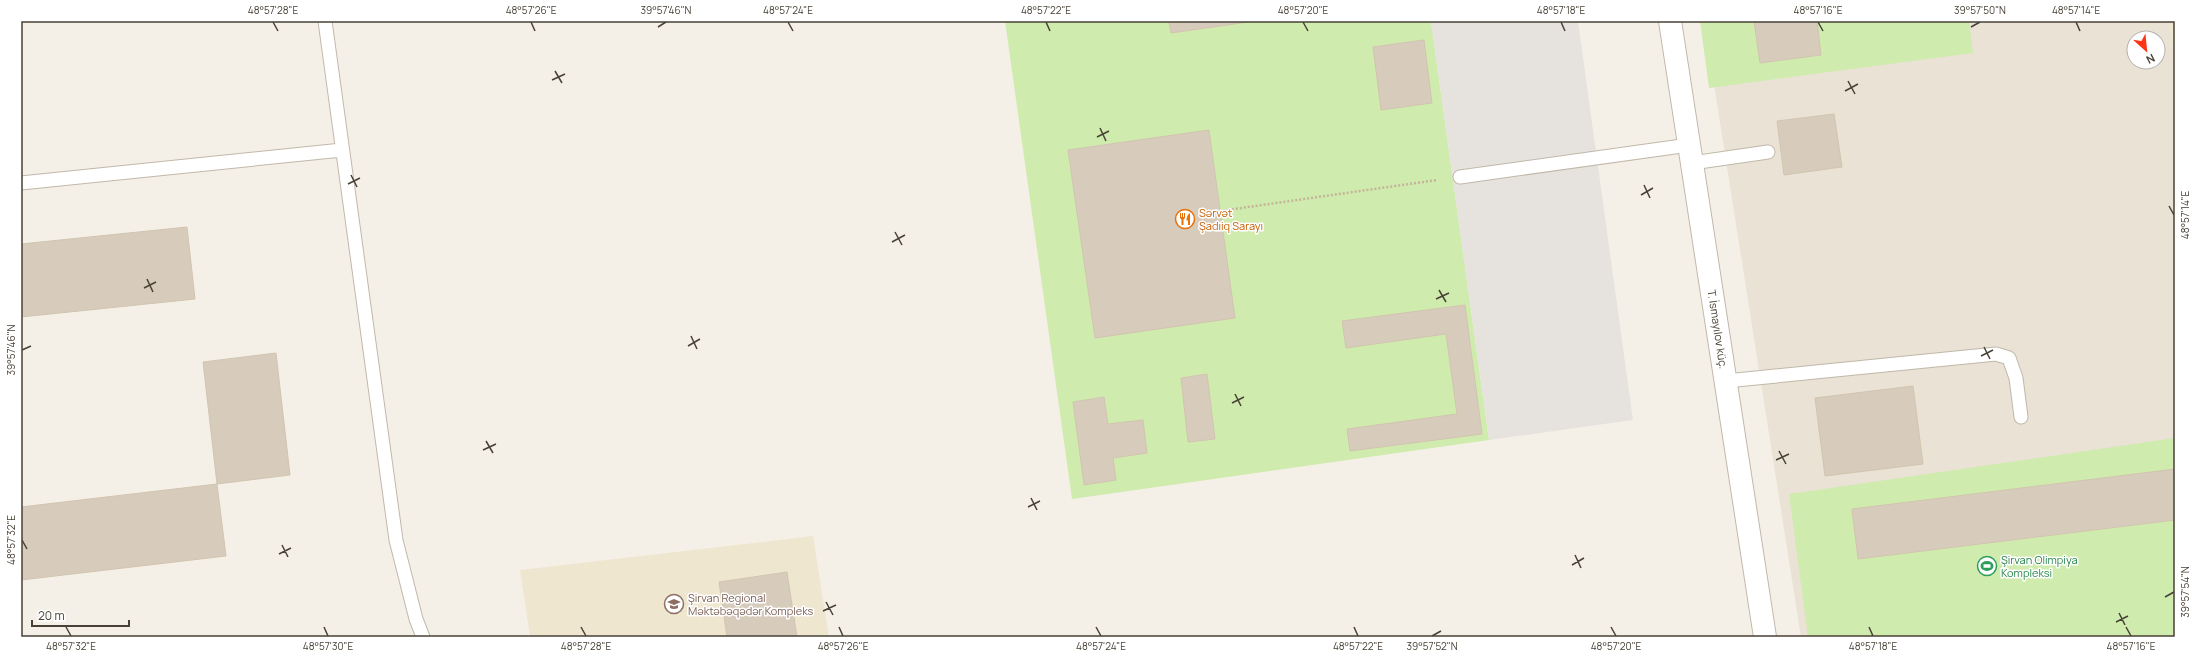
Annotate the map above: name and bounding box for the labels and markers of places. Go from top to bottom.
place label: Sərvət Şadıiq Sarayı [1199,205,1263,233]
restaurant icon: Sərvət Şadıiq Sarayı [1174,208,1196,230]
place label: Şirvan Olimpiya Kompleksi [2001,552,2078,580]
sports icon: Şirvan Olimpiya Kompleksi [1976,555,1998,577]
place label: Şirvan Regional Məktəbəqədər Kompleks [688,590,814,618]
school or university icon: Şirvan Regional Məktəbəqədər Kompleks [663,593,685,615]

